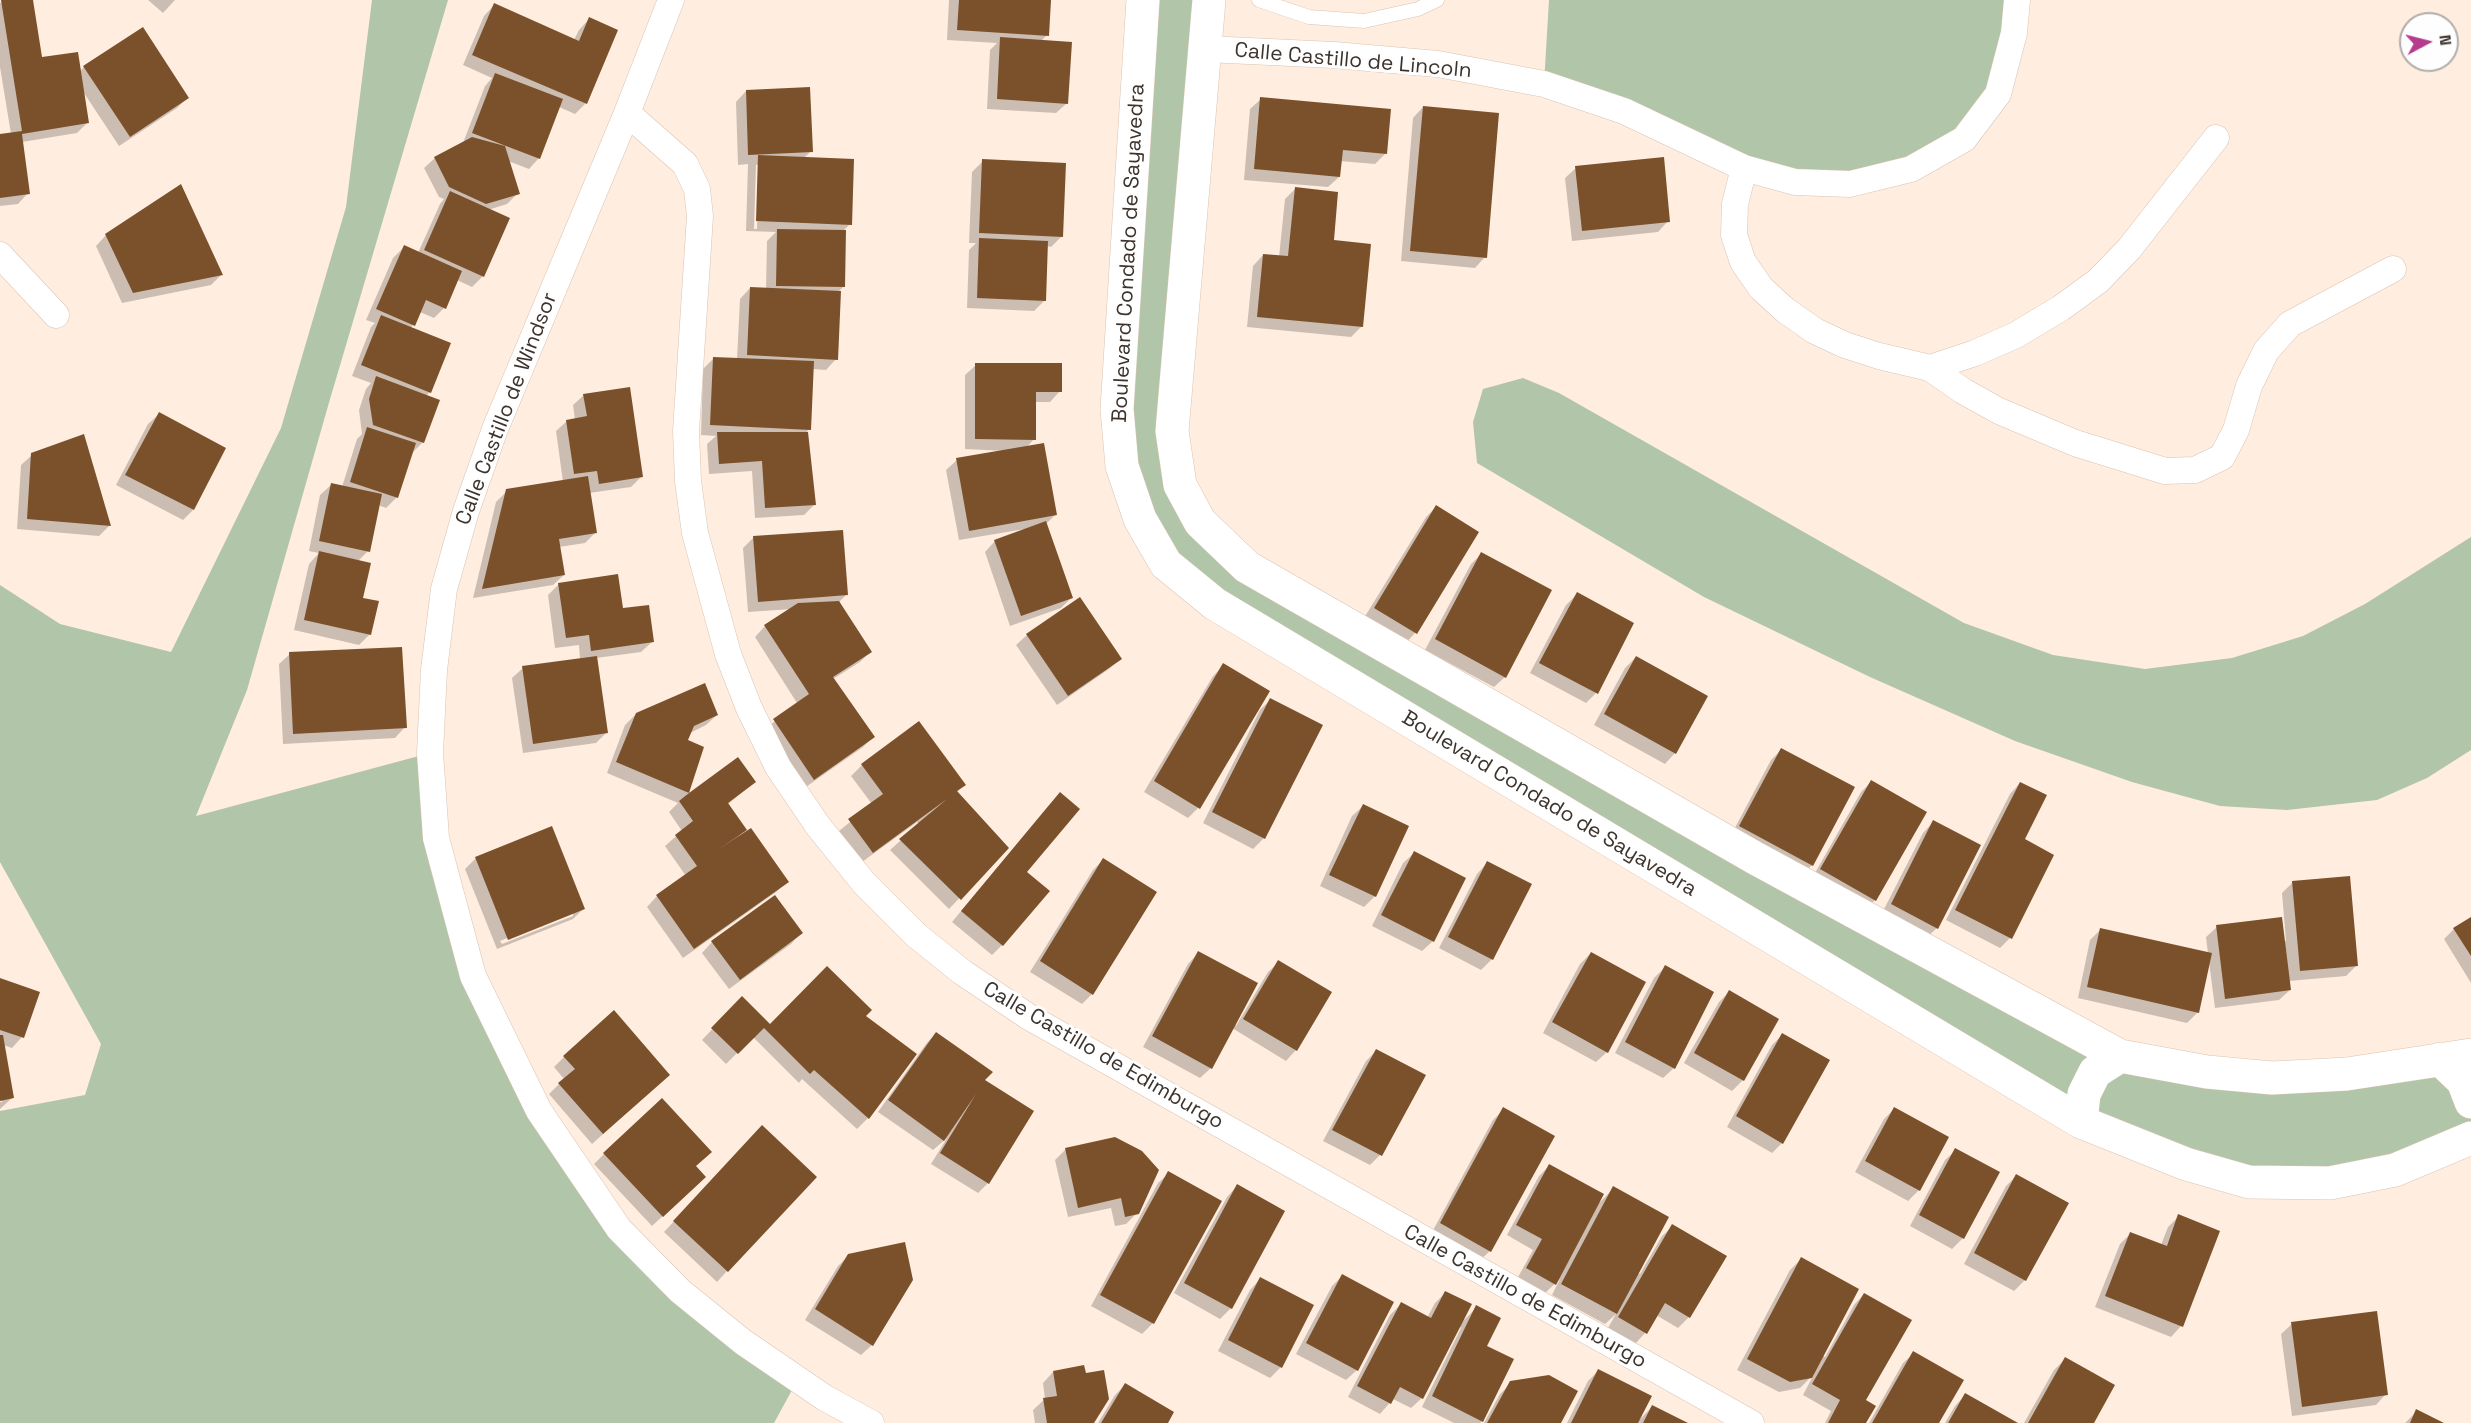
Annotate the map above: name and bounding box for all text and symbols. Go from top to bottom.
north arrow [2399,12,2459,72]
text: N [2434,33,2456,47]
street label: Calle Castillo de Lincoln [1233,38,1473,84]
street label: Boulevard Condado de Sayavedra [1108,83,1150,423]
street label: Calle Castillo de Windsor [451,289,563,529]
street label: Boulevard Condado de Sayavedra [1397,706,1701,902]
street label: Calle Castillo de Edimburgo [978,977,1228,1135]
street label: Calle Castillo de Edimburgo [1399,1220,1651,1374]

